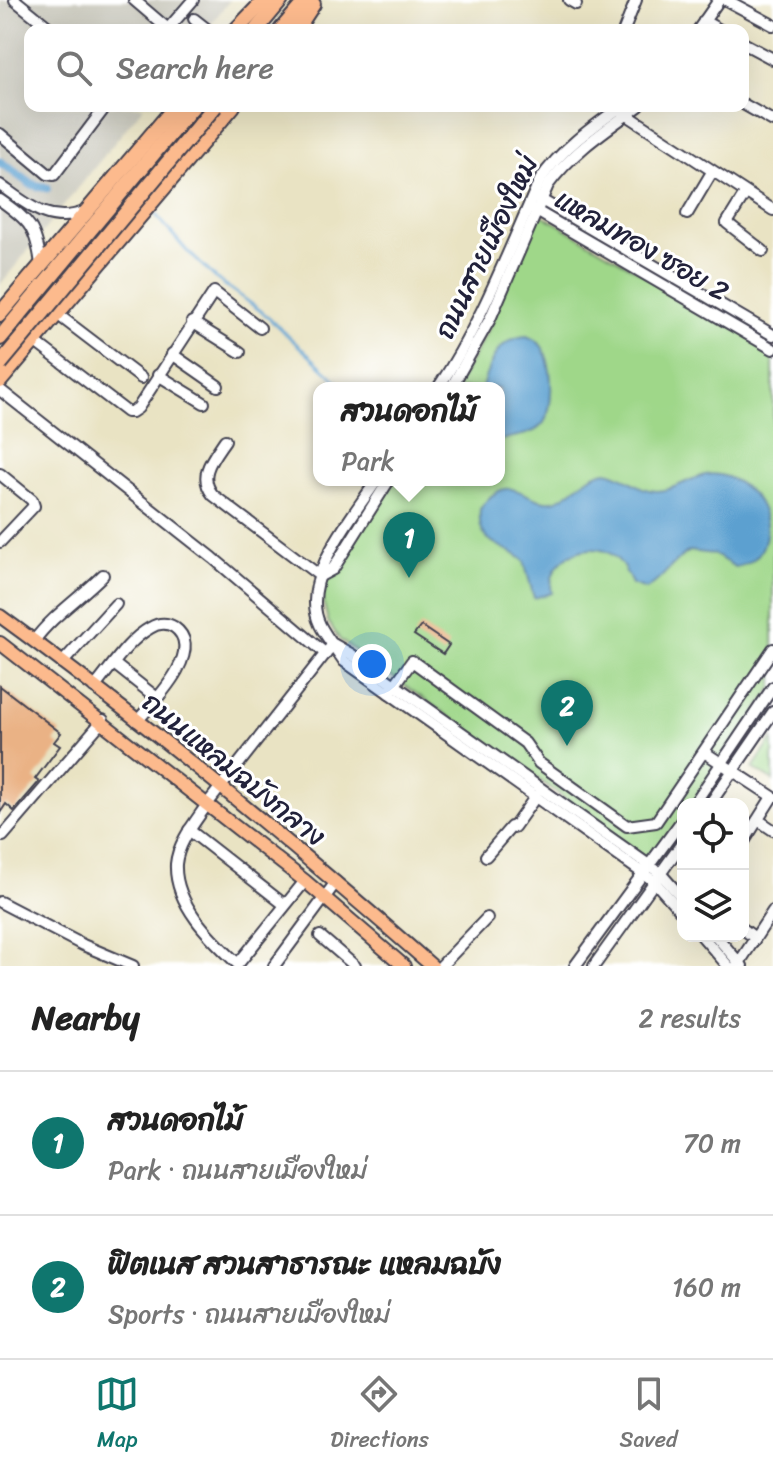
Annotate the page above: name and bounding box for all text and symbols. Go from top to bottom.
search box [24,24,749,112]
text: Search here [116,41,274,95]
icon: search [52,46,96,90]
street label: ถนนสายเมืองใหม่ [420,145,553,347]
street label: แหลมทอง ซอย 2 [545,175,739,315]
popup [313,382,505,486]
text: สวนดอกไม้ [341,384,477,438]
text: Park [341,438,395,484]
pin: 1 [383,512,435,578]
your location [352,644,392,684]
street label: ถนนแหลมฉบังกลาง [131,679,337,859]
pin: 2 [541,680,593,746]
map controls [677,798,749,942]
button: locate [677,798,749,870]
button: layers [677,870,749,942]
text: Nearby [32,988,140,1048]
text: 2 results [639,995,741,1041]
text: สวนดอกไม้ [108,1093,243,1147]
text: 1 [52,1120,64,1166]
text: 70 m [683,1120,741,1166]
text: Park · ถนนสายเมืองใหม่ [108,1147,367,1193]
text: ฟิตเนส สวนสาธารณะ แหลมฉบัง [108,1237,501,1291]
text: 2 [50,1264,66,1310]
text: 160 m [672,1264,741,1310]
text: Sports · ถนนสายเมืองใหม่ [108,1291,390,1337]
tab: Map [95,1372,139,1459]
tab: Directions [330,1372,429,1459]
tab: Saved [620,1372,678,1459]

